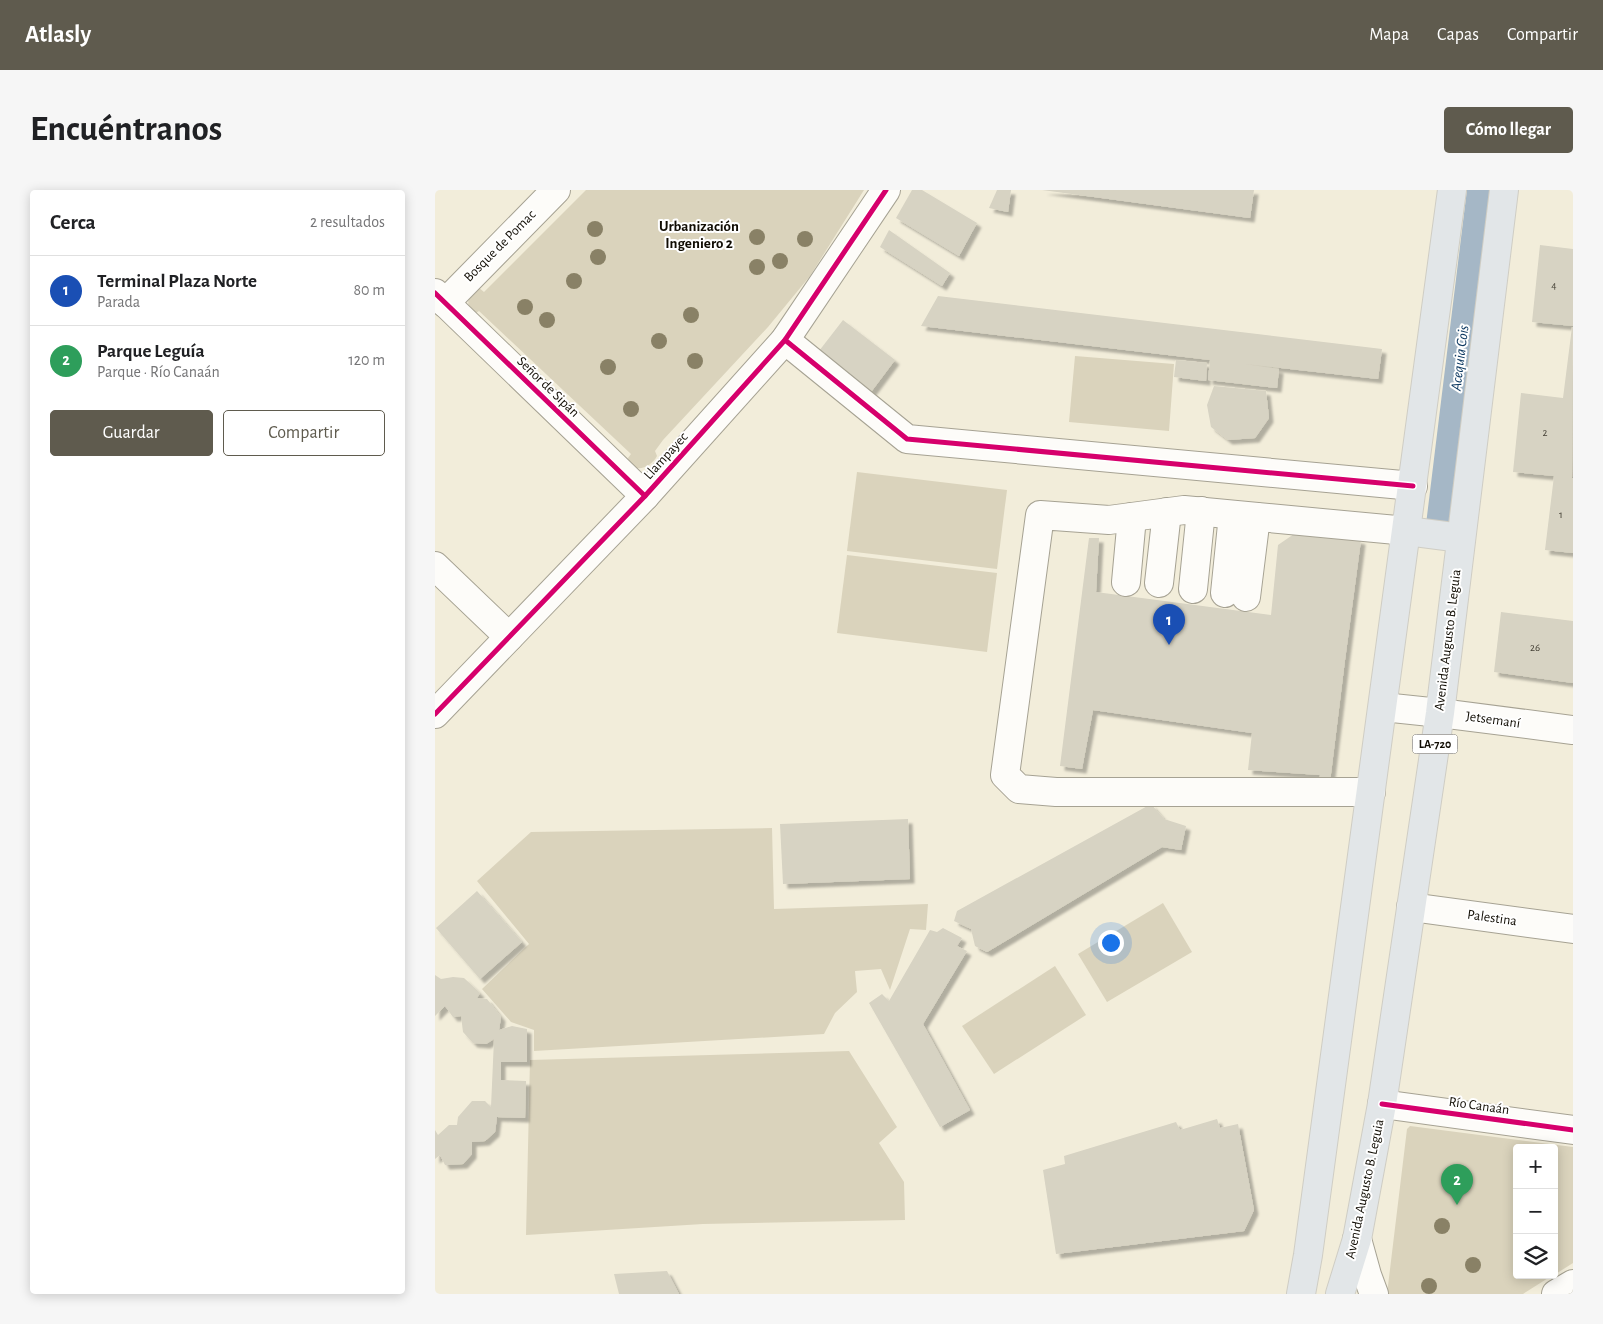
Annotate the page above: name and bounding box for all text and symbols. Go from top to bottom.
text: Atlasly [25,23,91,47]
text: Mapa [1369,26,1409,44]
text: Capas [1437,26,1479,44]
text: Compartir [1507,26,1578,44]
button: Cómo llegar [1444,107,1573,153]
text: Encuéntranos [30,112,222,147]
street label: Bosque de Pomac [461,207,539,285]
text: Cerca [50,212,96,233]
text: 2 resultados [310,214,385,230]
district label: Urbanización Ingeniero 2 [659,219,739,251]
text: Terminal Plaza Norte [97,272,257,291]
house number: 4 [1551,280,1557,291]
text: 1 [63,282,69,298]
text: 80 m [354,282,385,298]
text: Parada [97,294,140,310]
water label: Acequia Cois [1448,324,1471,393]
text: Parque Leguía [97,342,205,361]
text: 2 [62,352,70,368]
text: 120 m [348,352,385,368]
street label: Señor de Sipán [514,354,582,420]
text: Parque · Río Canaán [97,364,220,380]
button: Guardar [50,410,213,456]
button: Compartir [223,410,385,456]
house number: 2 [1542,427,1548,438]
street label: Llampayec [641,429,691,482]
house number: 1 [1559,509,1563,520]
street label: Avenida Augusto B. Leguia [1432,568,1464,712]
pin: 1 [1153,604,1185,645]
house number: 26 [1530,642,1540,653]
street label: Jetsemaní [1465,709,1522,731]
road number: LA-720 [1413,734,1457,754]
street label: Palestina [1466,908,1518,928]
your location [1098,930,1124,956]
street label: Río Canaán [1448,1095,1510,1117]
street label: Avenida Augusto B. Leguia [1343,1117,1387,1260]
map controls [1513,1144,1558,1279]
button: + [1513,1144,1558,1189]
pin: 2 [1441,1164,1473,1205]
button: − [1513,1189,1558,1234]
button: layers [1513,1234,1558,1279]

